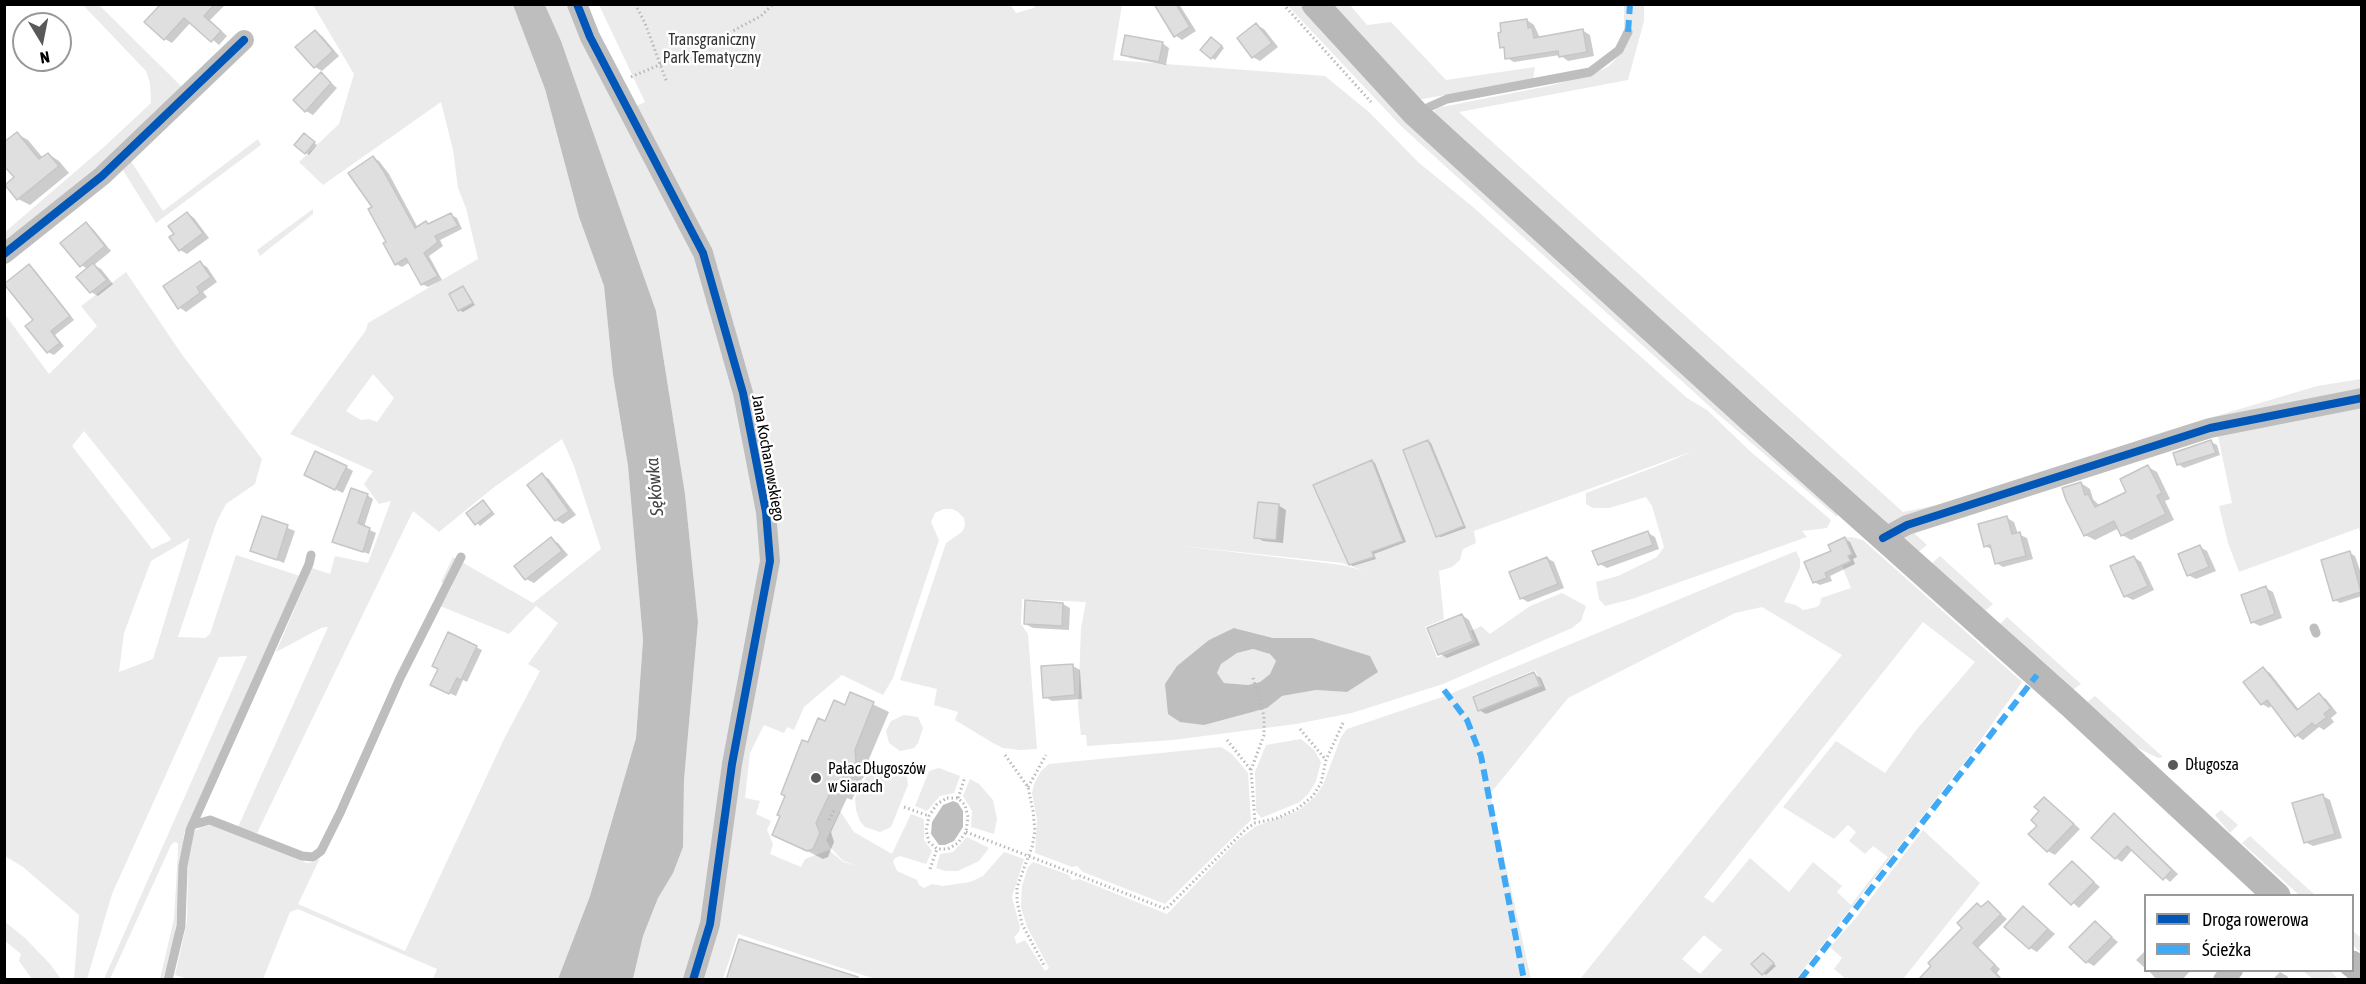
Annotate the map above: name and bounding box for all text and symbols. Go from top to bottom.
north arrow [12,12,72,72]
park label: Transgraniczny Park Tematyczny [663,30,761,68]
text: N [39,48,51,67]
street label: Jana Kochanowskiego [747,393,789,523]
water label: Sękówka [642,457,668,517]
place label: Długosza [2185,755,2239,775]
marker: Długosza [2166,758,2180,772]
place label: Pałac Długoszów w Siarach [828,759,926,797]
marker: Pałac Długoszów w Siarach [809,771,823,785]
legend [2144,894,2354,972]
text: Droga rowerowa [2202,909,2309,930]
text: Ścieżka [2202,939,2251,960]

